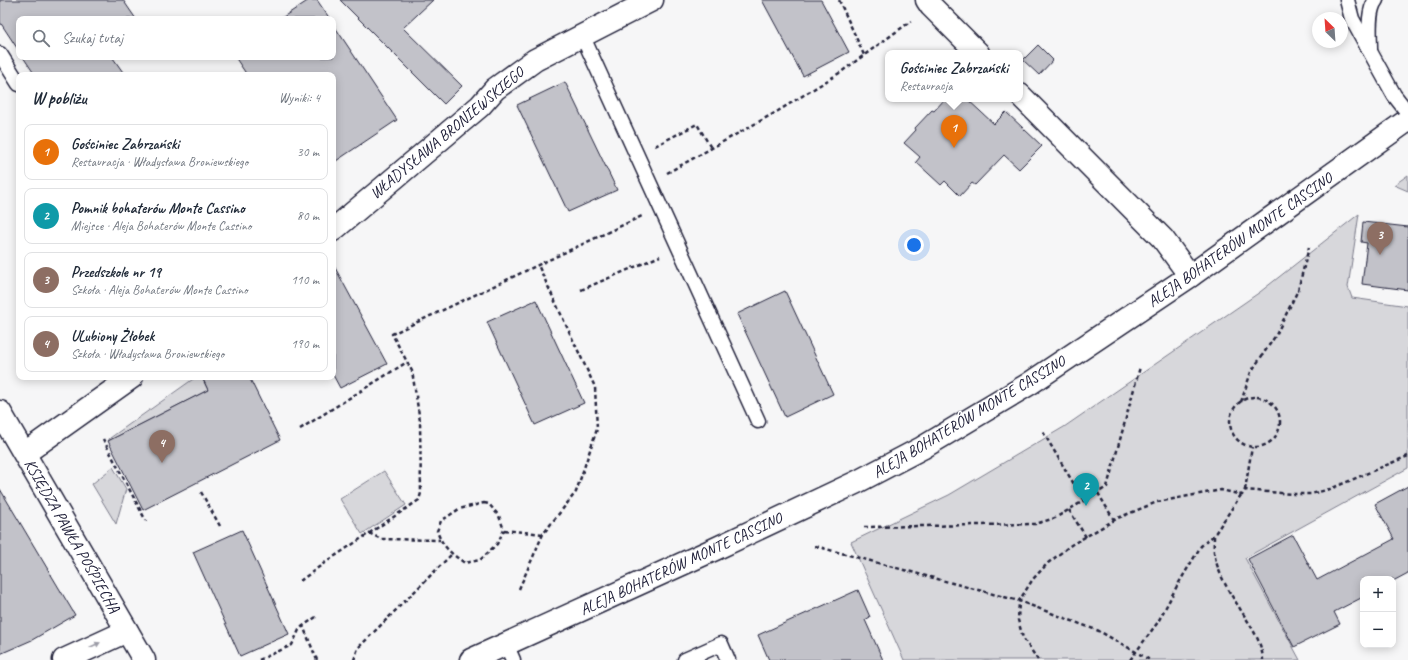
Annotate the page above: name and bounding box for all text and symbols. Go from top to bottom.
north arrow [1312,12,1348,48]
search box [16,16,336,60]
icon: search [30,27,52,49]
text: Szukaj tutaj [62,29,123,48]
popup [885,50,1023,102]
text: Gościniec Zabrzański [900,59,1008,78]
street label: WŁADYSŁAWA BRONIEWSKIEGO [366,61,530,203]
text: Restauracja [900,78,953,94]
text: W pobliżu [32,88,87,109]
text: Wyniki: 4 [279,90,320,106]
pin: 1 [941,115,967,148]
text: Gościniec Zabrzański [71,135,179,154]
text: 1 [43,144,49,160]
text: 30 m [297,144,319,160]
text: Restauracja · Władysława Broniewskiego [71,154,248,170]
street label: ALEJA BOHATERÓW MONTE CASSINO [1144,167,1338,312]
text: Pomnik bohaterów Monte Cassino [71,199,245,218]
text: 2 [43,208,49,224]
text: 80 m [297,208,319,224]
text: Miejsce · Aleja Bohaterów Monte Cassino [71,218,251,234]
pin: 3 [1367,222,1393,255]
your location [904,235,924,255]
text: Przedszkole nr 19 [71,263,161,282]
text: 3 [43,272,49,288]
text: 110 m [291,272,319,288]
text: Szkoła · Aleja Bohaterów Monte Cassino [71,282,248,298]
text: ULubiony Żłobek [71,327,154,346]
text: 4 [43,336,49,352]
text: 190 m [291,336,319,352]
text: Szkoła · Władysława Broniewskiego [71,346,224,362]
street label: ALEJA BOHATERÓW MONTE CASSINO [869,350,1071,483]
pin: 4 [149,430,175,463]
street label: KSIĘDZA PAWŁA POŚPIECHA [20,455,125,617]
pin: 2 [1073,473,1099,506]
street label: ALEJA BOHATERÓW MONTE CASSINO [577,507,787,620]
map controls [1360,576,1396,648]
button: + [1360,576,1396,612]
button: − [1360,612,1396,648]
one-way arrow [90,642,101,648]

